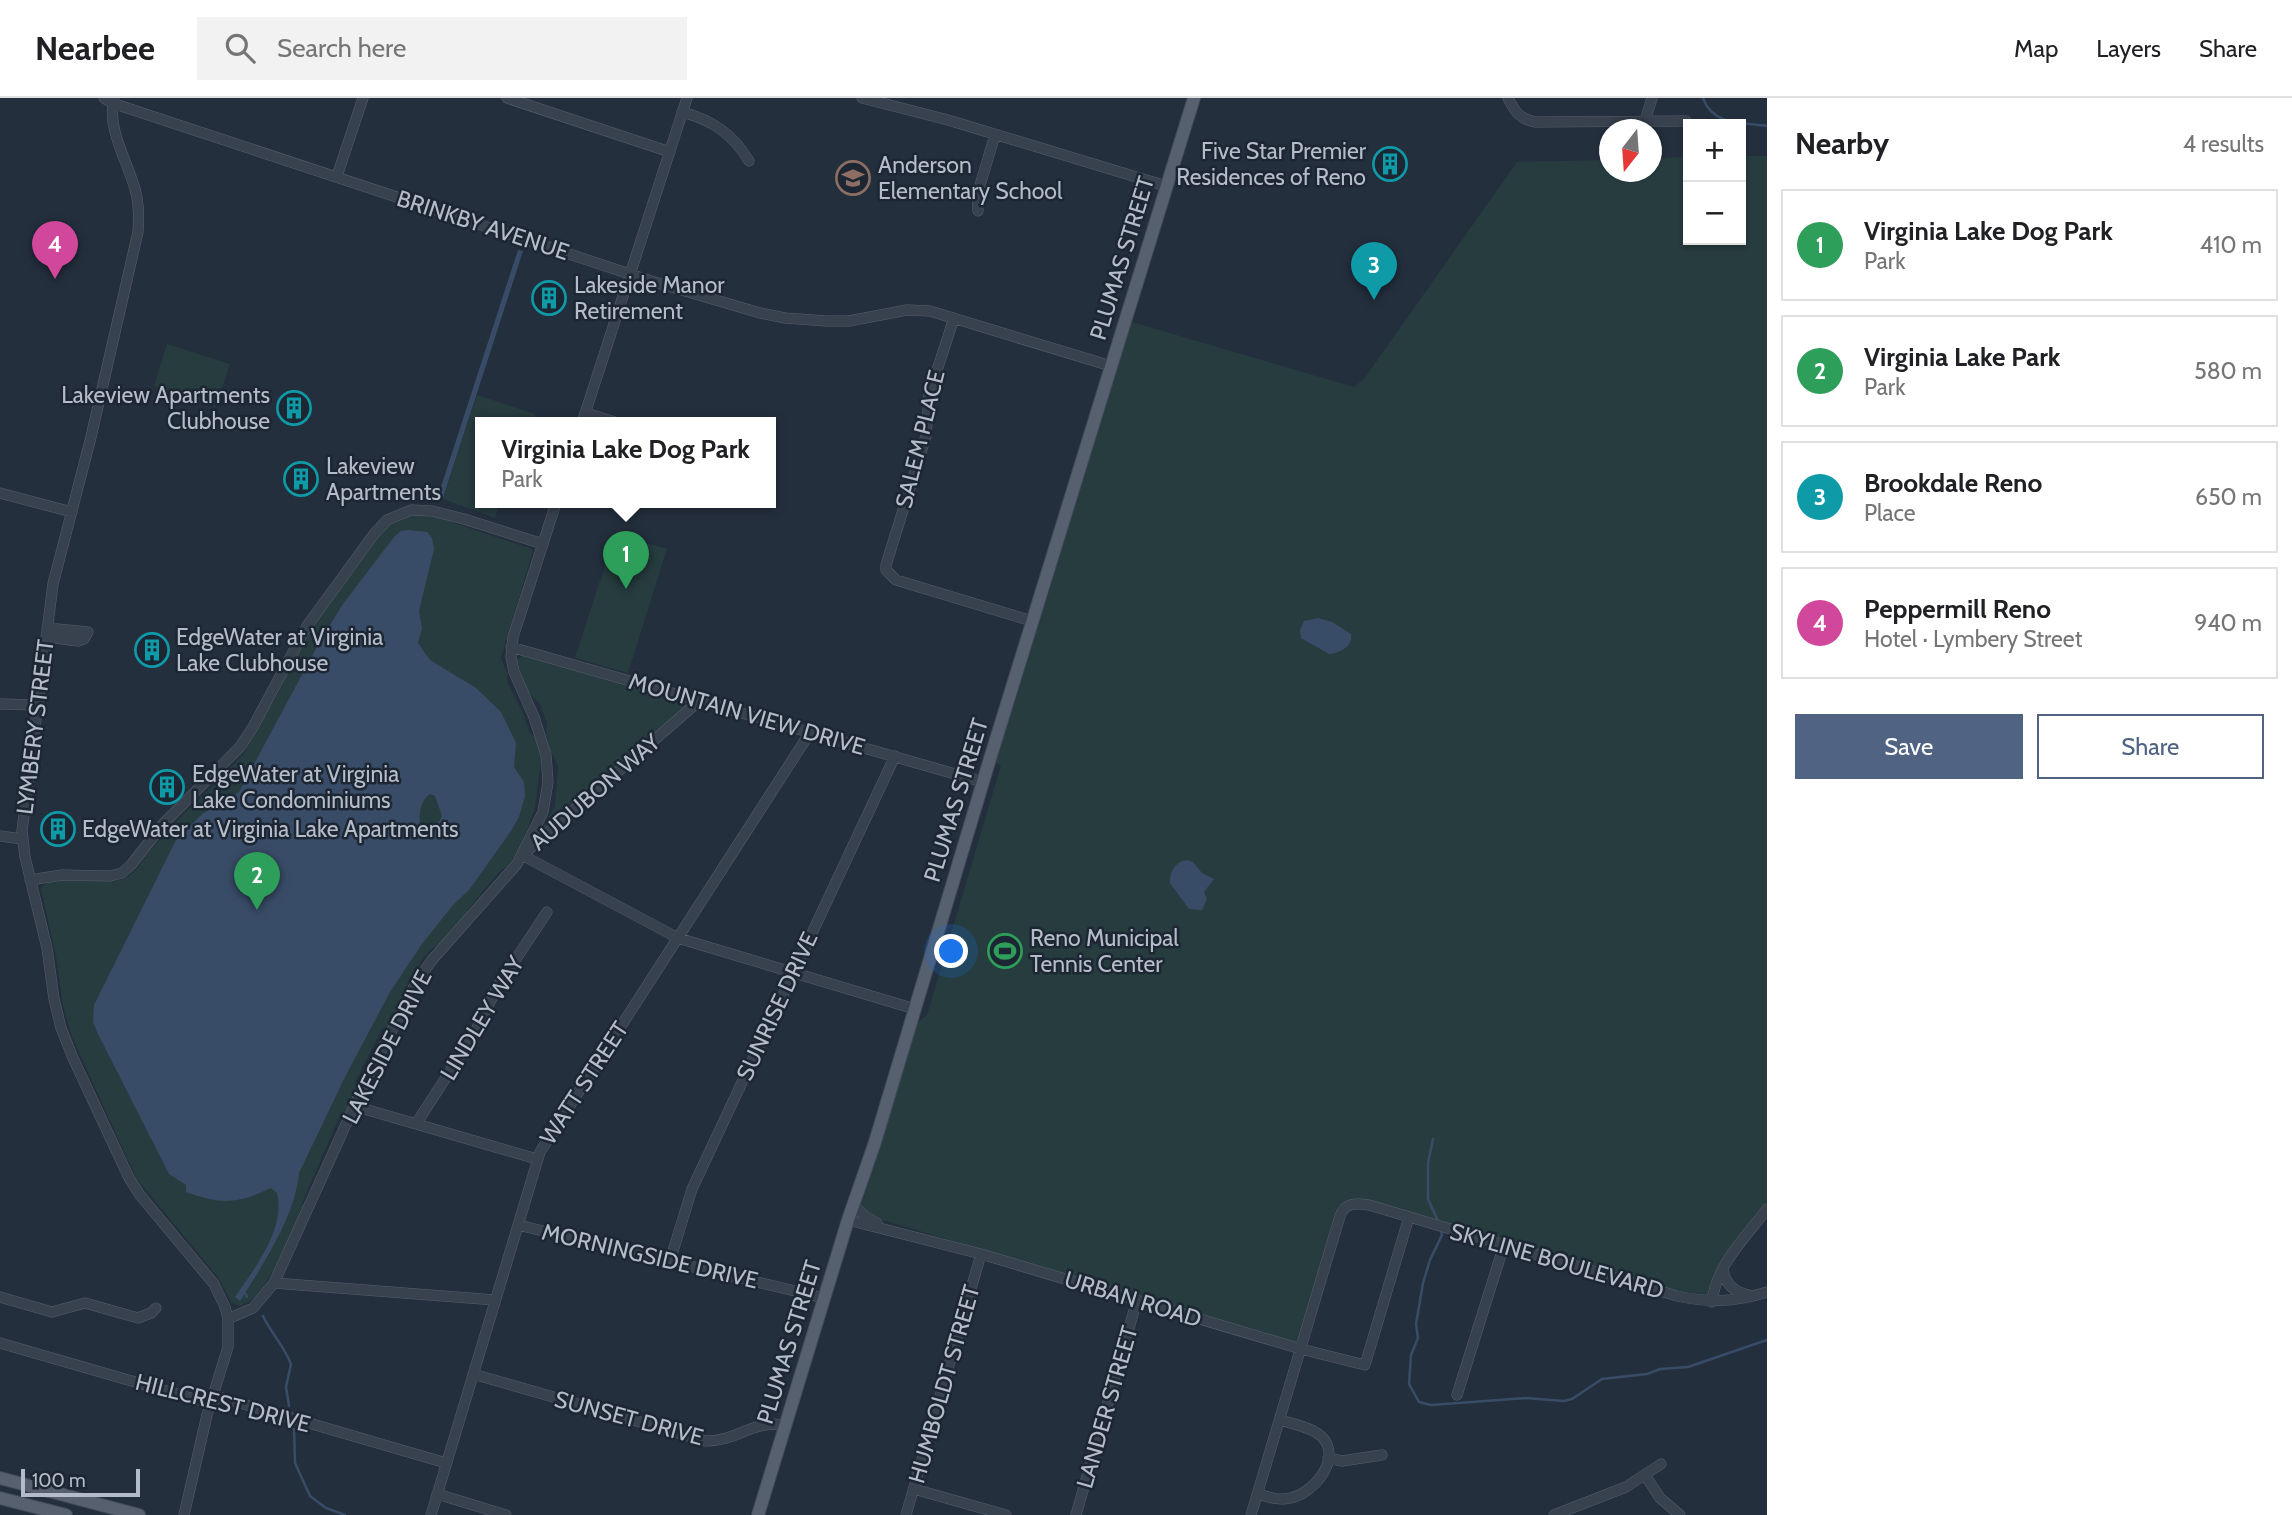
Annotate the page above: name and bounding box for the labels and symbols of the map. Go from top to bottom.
north arrow [1599,119,1662,182]
place label: Five Star Premier Residences of Reno [1176,137,1367,191]
building icon: Five Star Premier Residences of Reno [1371,145,1409,183]
place label: Anderson Elementary School [878,151,1063,205]
school or university icon: Anderson Elementary School [834,159,872,197]
street label: PLUMAS STREET [1084,173,1160,343]
street label: BRINKBY AVENUE [393,184,573,266]
pin: 4 [32,221,78,279]
pin: 3 [1351,242,1397,300]
place label: Lakeside Manor Retirement [574,271,725,325]
building icon: Lakeside Manor Retirement [530,279,568,317]
street label: SALEM PLACE [889,367,951,511]
place label: Lakeview Apartments Clubhouse [61,381,270,435]
building icon: Lakeview Apartments Clubhouse [275,389,313,427]
place label: Lakeview Apartments [326,452,441,506]
building icon: Lakeview Apartments [282,460,320,498]
pin: 1 [603,531,649,589]
place label: EdgeWater at Virginia Lake Clubhouse [176,623,383,677]
building icon: EdgeWater at Virginia Lake Clubhouse [133,631,171,669]
street label: LYMBERY STREET [10,638,60,816]
street label: MOUNTAIN VIEW DRIVE [626,667,868,761]
street label: PLUMAS STREET [918,715,994,885]
street label: AUDUBON WAY [524,727,667,856]
place label: EdgeWater at Virginia Lake Condominiums [192,760,399,814]
building icon: EdgeWater at Virginia Lake Condominiums [148,768,186,806]
building icon: EdgeWater at Virginia Lake Apartments [39,810,77,848]
place label: EdgeWater at Virginia Lake Apartments [82,815,459,843]
pin: 2 [234,852,280,910]
place label: Reno Municipal Tennis Center [1030,924,1179,978]
street label: SUNRISE DRIVE [730,927,824,1085]
sports icon: Reno Municipal Tennis Center [986,932,1024,970]
your location [934,934,968,968]
street label: LINDLEY WAY [434,950,530,1085]
street label: LAKESIDE DRIVE [336,966,438,1128]
street label: WATT STREET [534,1016,634,1150]
street label: MORNINGSIDE DRIVE [539,1217,761,1295]
street label: SKYLINE BOULEVARD [1447,1217,1667,1305]
street label: PLUMAS STREET [751,1257,827,1427]
street label: URBAN ROAD [1061,1265,1205,1333]
street label: HUMBOLDT STREET [902,1282,986,1486]
street label: LANDER STREET [1070,1323,1144,1491]
street label: HILLCREST DRIVE [133,1368,313,1438]
street label: SUNSET DRIVE [551,1385,707,1451]
scale bar [21,1466,140,1498]

